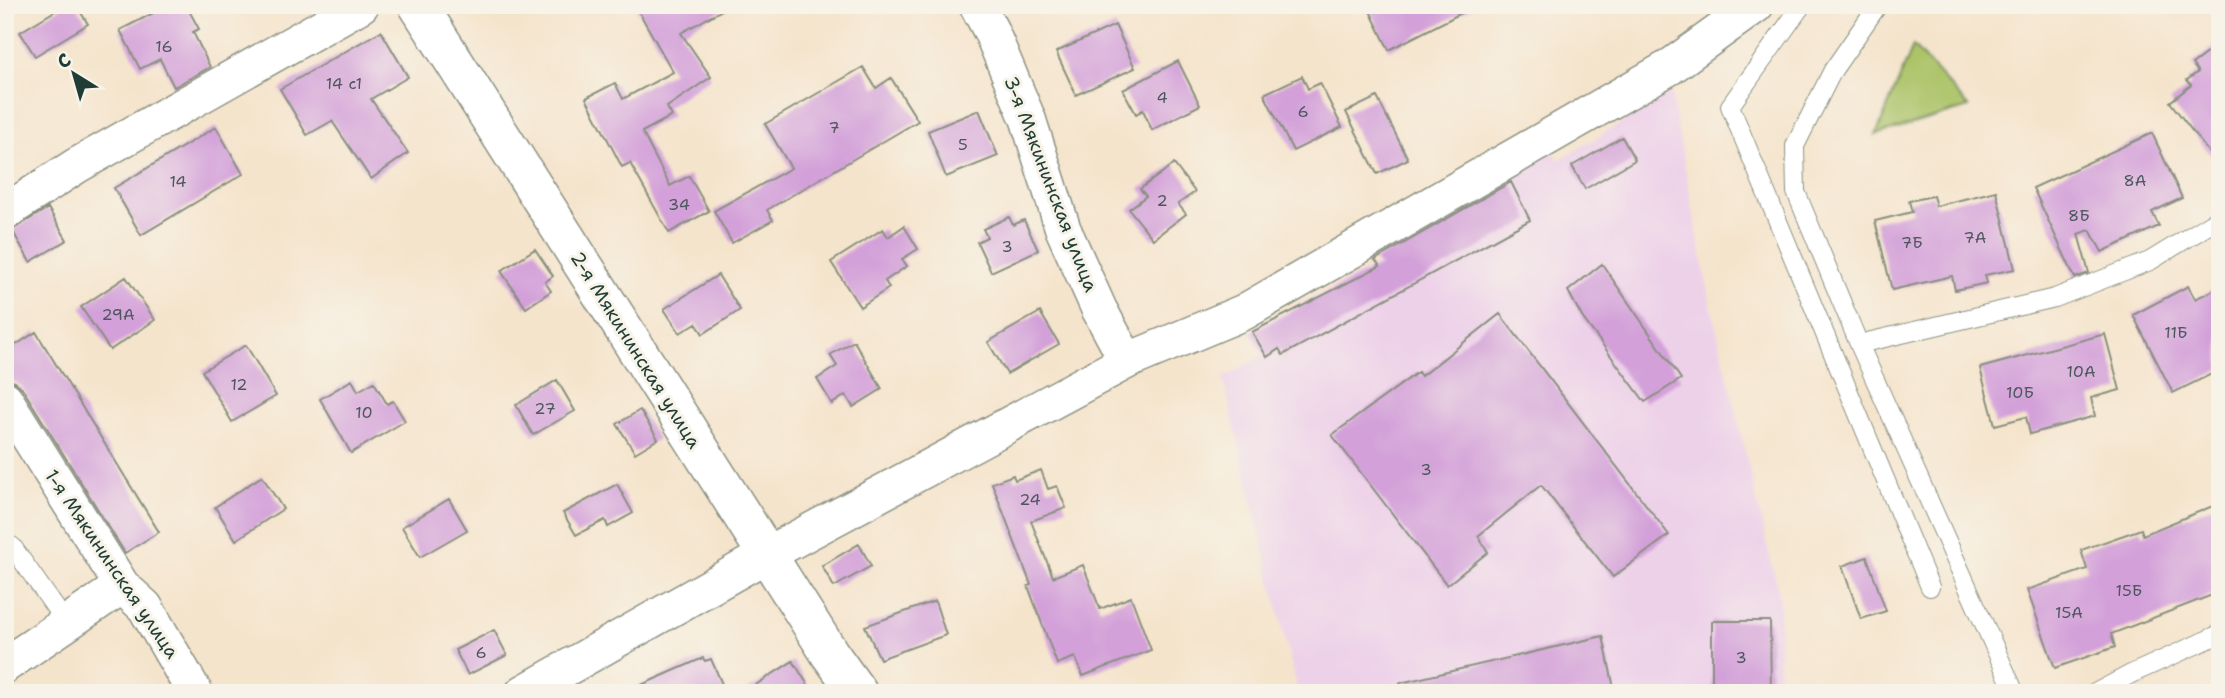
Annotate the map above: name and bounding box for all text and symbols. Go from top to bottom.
house number: 16 [155,36,173,57]
north arrow [38,38,108,108]
text: С [52,47,76,74]
house number: 14 с1 [326,73,362,94]
street label: 3-я Мякининская улица [999,73,1103,295]
house number: 4 [1156,87,1168,108]
house number: 6 [1297,101,1309,122]
house number: 7 [828,117,840,138]
house number: 5 [958,134,968,155]
house number: 8А [2124,170,2146,191]
house number: 14 [169,171,187,192]
house number: 2 [1156,190,1168,211]
house number: 34 [668,194,690,215]
house number: 8Б [2068,205,2090,226]
house number: 7А [1964,227,1986,248]
house number: 7Б [1901,232,1923,253]
house number: 3 [1001,236,1013,256]
street label: 2-я Мякининская улица [565,247,707,453]
house number: 29А [101,304,135,325]
house number: 11Б [2164,322,2188,343]
house number: 10А [2066,361,2096,382]
house number: 12 [230,374,248,395]
house number: 10Б [2006,382,2034,403]
house number: 27 [534,398,556,419]
house number: 10 [355,402,373,423]
house number: 3 [1420,459,1432,480]
street label: 1-я Мякининская улица [39,464,185,664]
house number: 24 [1019,489,1041,510]
house number: 15Б [2116,580,2142,601]
house number: 15А [2055,602,2083,623]
house number: 6 [475,642,487,663]
house number: 3 [1735,647,1747,668]

